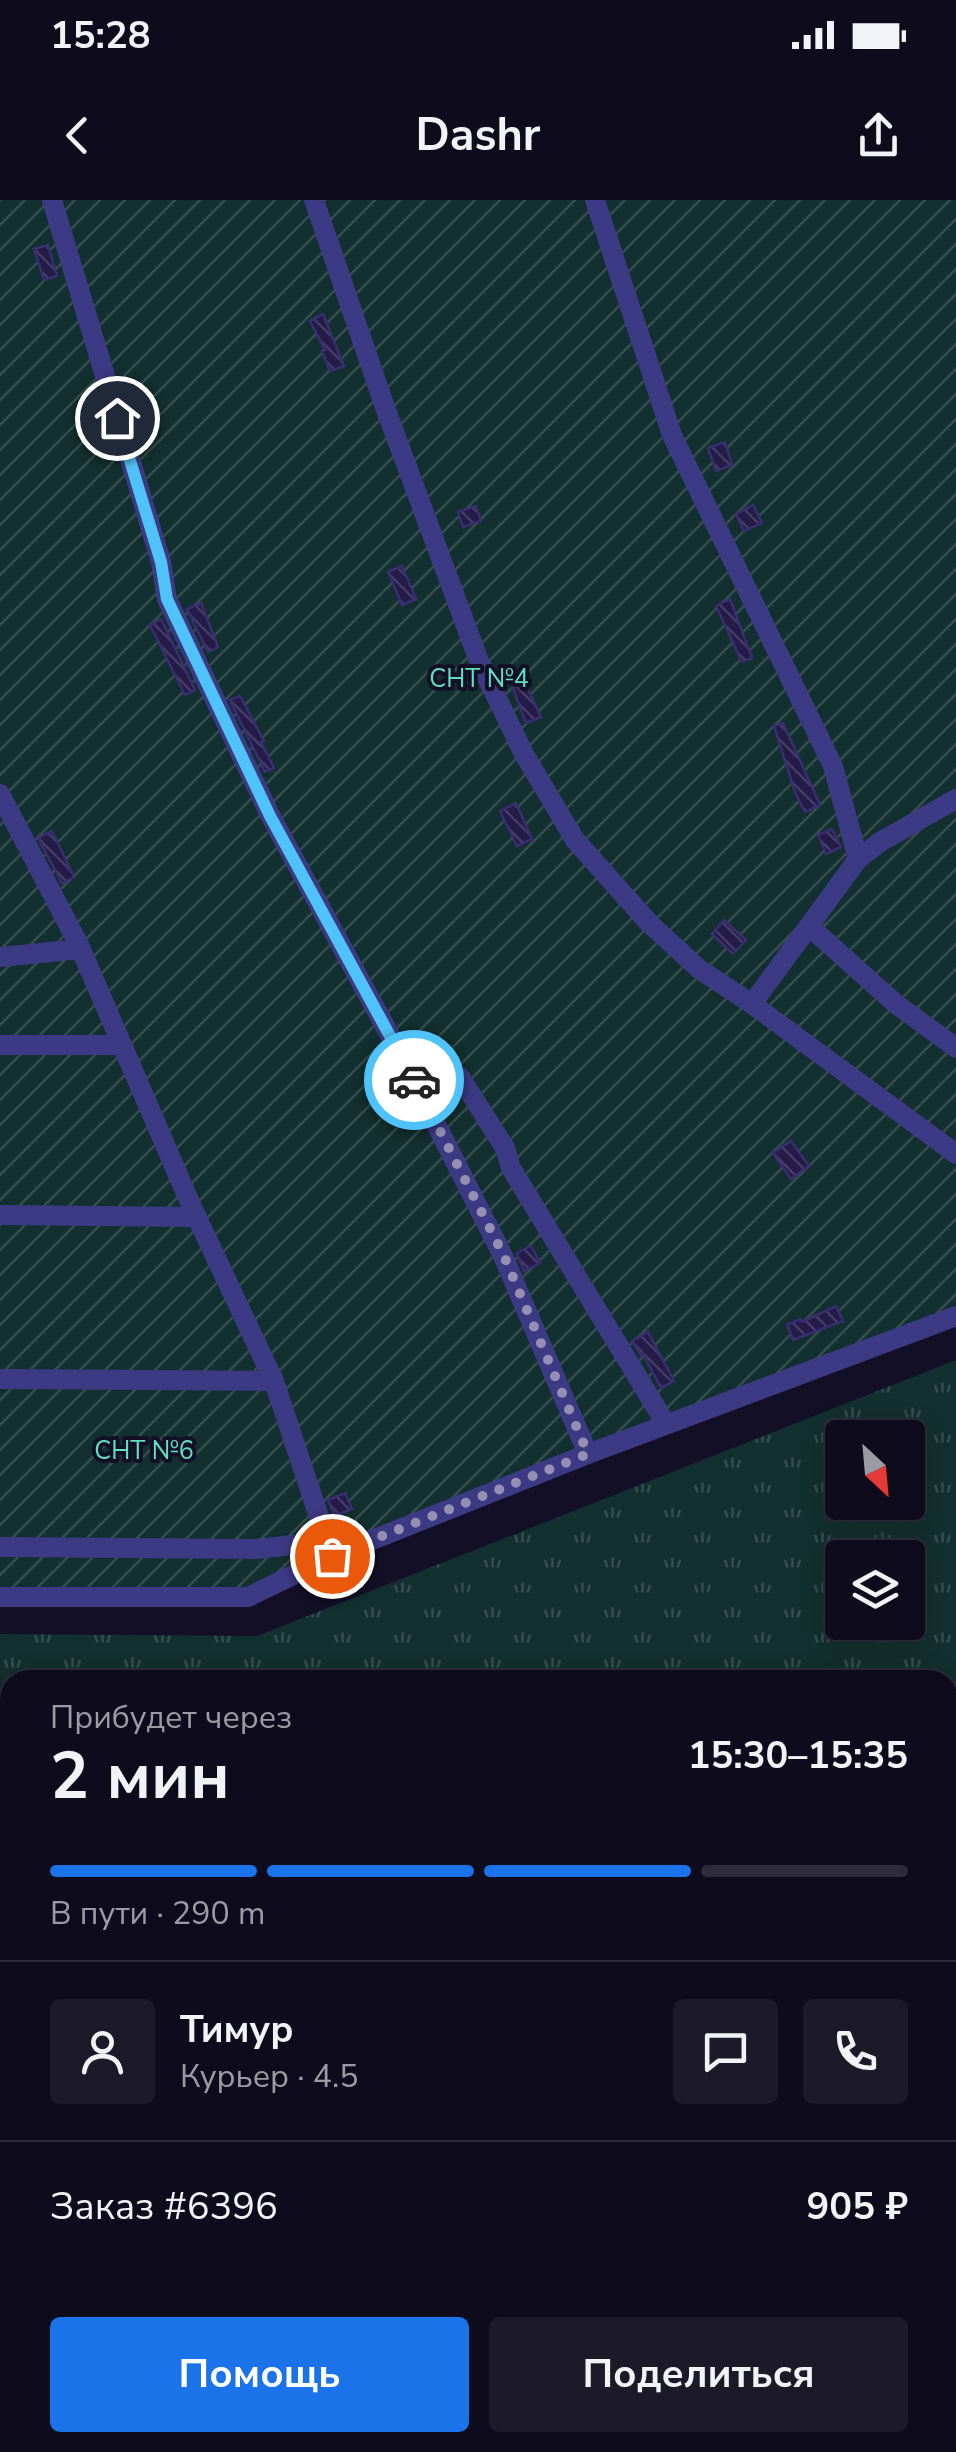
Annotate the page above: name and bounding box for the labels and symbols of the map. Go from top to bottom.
pin [75,376,160,461]
park label: СНТ №4 [429,662,529,696]
courier [364,1030,464,1130]
north arrow [825,1420,925,1520]
park label: СНТ №6 [94,1434,194,1468]
pin [290,1514,375,1599]

